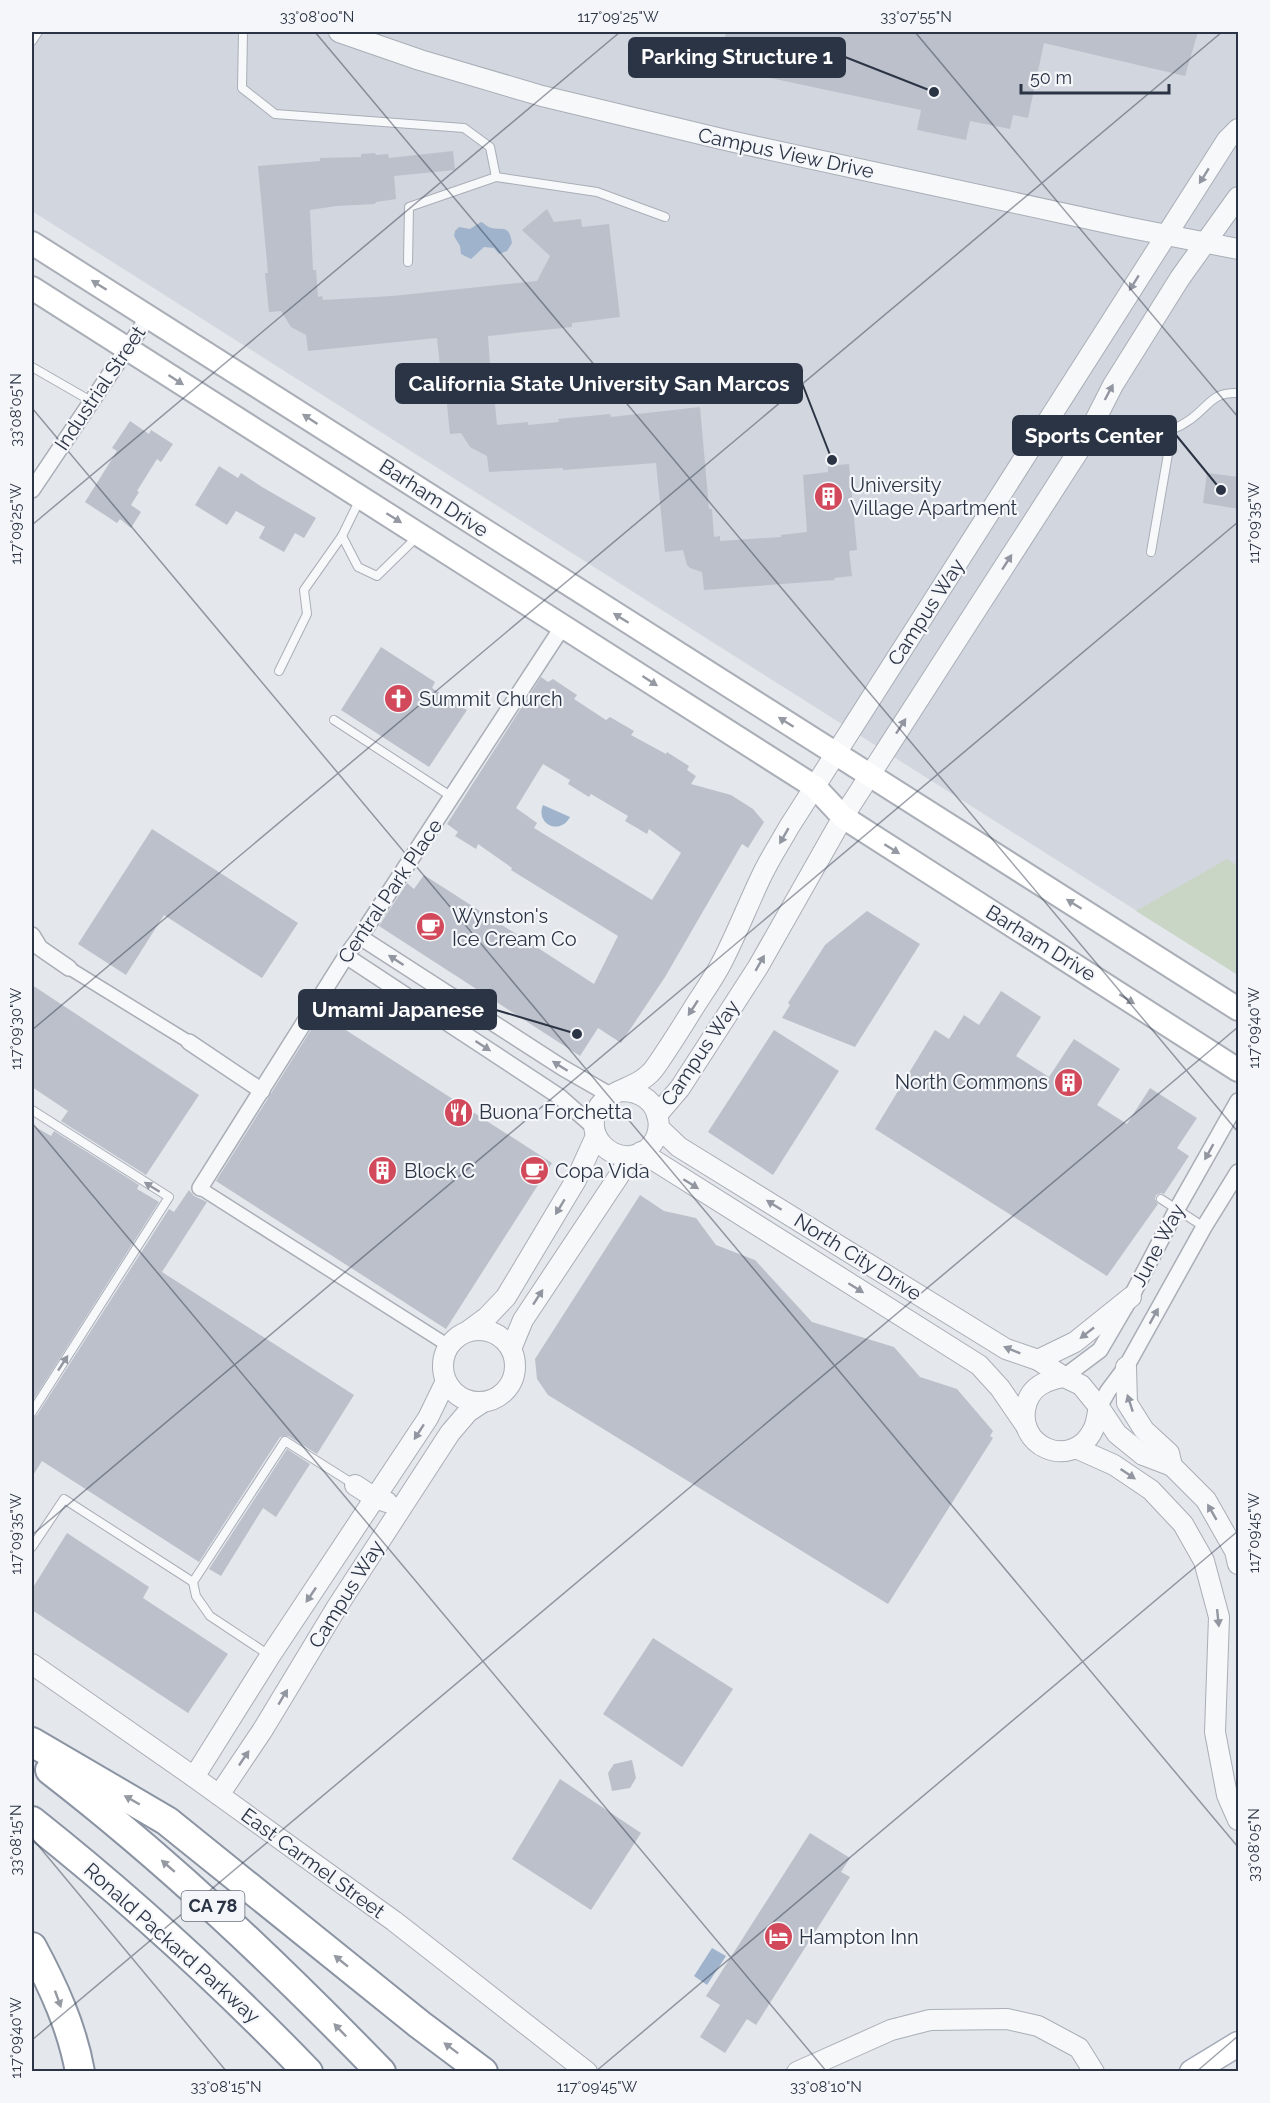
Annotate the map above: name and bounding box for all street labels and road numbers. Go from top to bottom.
street label: Campus View Drive [696,123,876,183]
street label: Industrial Street [50,321,151,455]
street label: Barham Drive [375,454,493,542]
street label: Campus Way [883,554,970,670]
street label: Central Park Place [333,814,447,968]
street label: Barham Drive [982,900,1101,986]
street label: Campus Way [656,995,744,1111]
street label: June Way [1126,1199,1190,1291]
street label: North City Drive [790,1208,926,1306]
street label: Campus Way [303,1536,389,1652]
street label: East Carmel Street [237,1803,390,1923]
street label: Ronald Packard Parkway [79,1858,265,2028]
road number: CA 78 [182,1891,244,1921]

